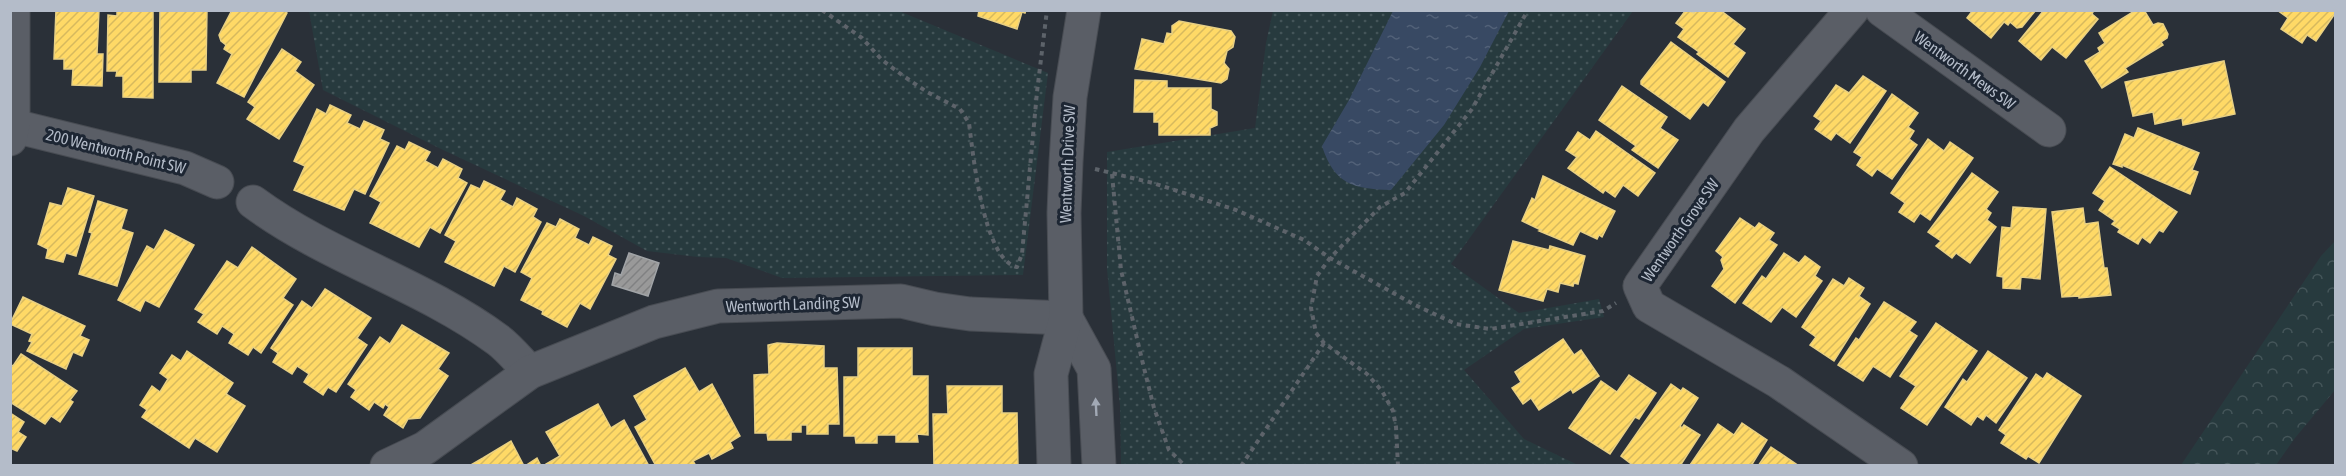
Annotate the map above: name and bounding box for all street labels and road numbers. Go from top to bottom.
street label: Wentworth Mews SW [1911,27,2019,113]
street label: Wentworth Drive SW [1056,104,1078,223]
street label: 200 Wentworth Point SW [44,125,188,177]
street label: Wentworth Grove SW [1638,175,1722,285]
street label: Wentworth Landing SW [725,293,861,316]

